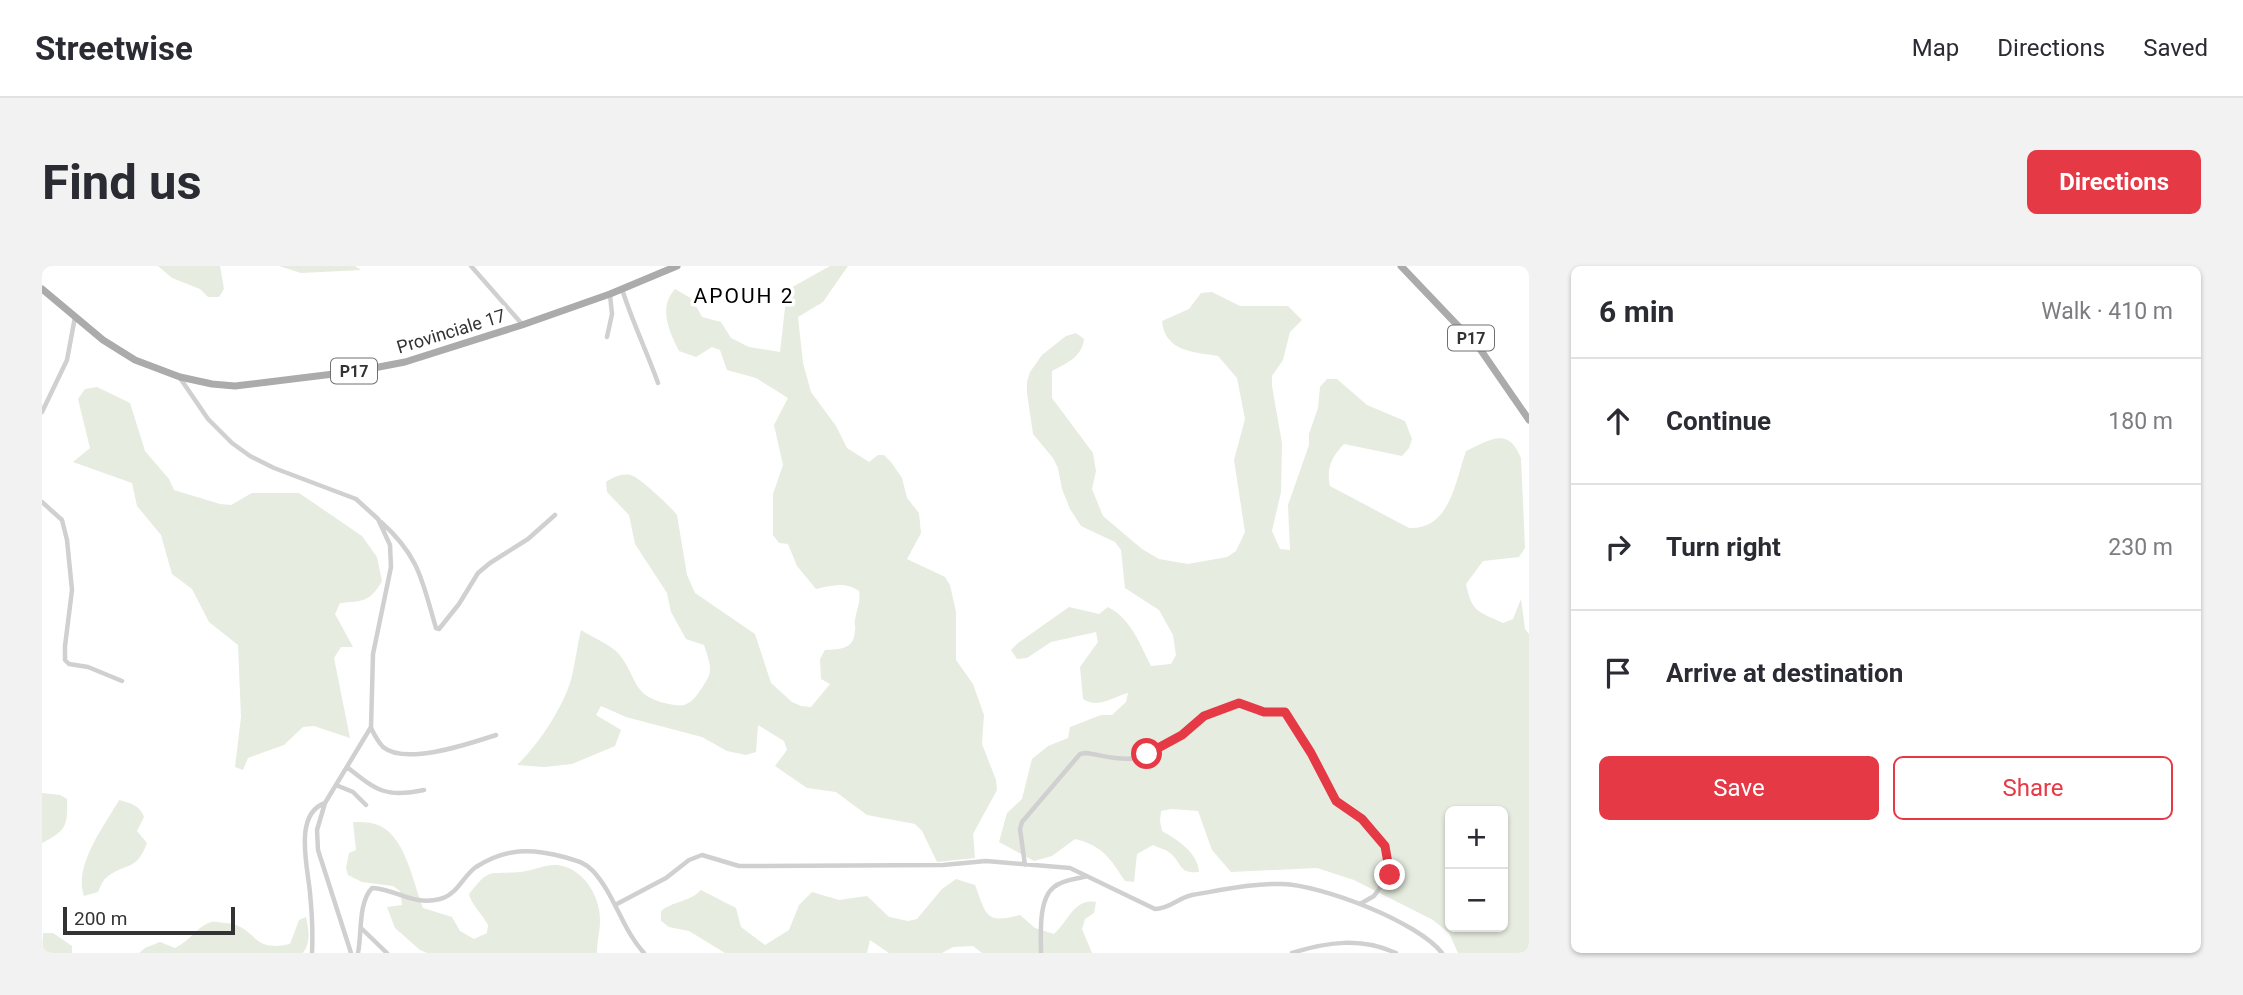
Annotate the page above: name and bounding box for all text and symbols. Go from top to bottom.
text: Streetwise [35,29,193,68]
text: Map [1912,34,1959,62]
text: Directions [1997,34,2105,62]
text: Saved [2143,34,2208,62]
button: Directions [2027,150,2201,214]
text: Find us [42,154,202,211]
district label: APOUH 2 [693,284,795,308]
text: 6 min [1599,294,1674,329]
text: Walk · 410 m [2041,298,2173,325]
street label: Provinciale 17 [394,304,508,358]
road number: P17 [1448,326,1494,351]
road number: P17 [331,358,377,384]
icon: ahead [1599,402,1637,440]
text: Continue [1666,406,1771,436]
text: 180 m [2108,408,2173,435]
icon: right [1599,528,1637,566]
text: Turn right [1666,532,1781,562]
text: 230 m [2108,534,2173,561]
icon: arrive [1599,654,1637,692]
text: Arrive at destination [1666,658,1903,688]
route start [1131,738,1162,769]
button: Save [1599,756,1879,820]
button: Share [1893,756,2173,820]
map controls [1445,806,1508,932]
button: + [1445,806,1508,869]
route end [1374,859,1405,890]
button: − [1445,869,1508,932]
scale bar [63,904,234,936]
text: 200 m [74,907,127,930]

